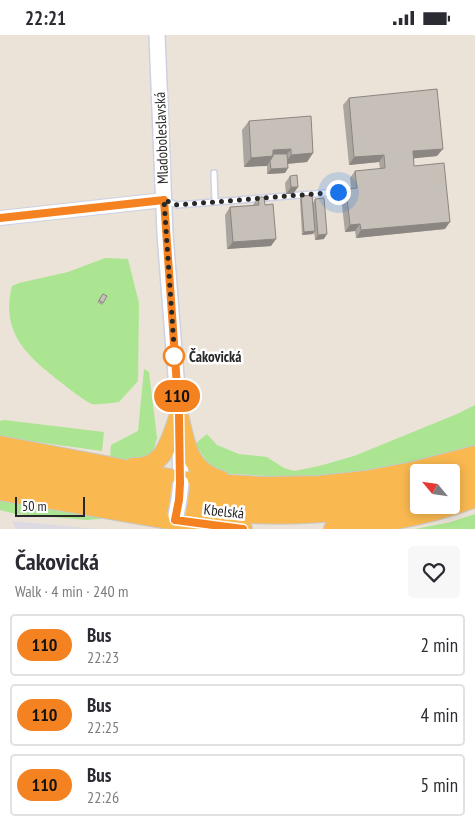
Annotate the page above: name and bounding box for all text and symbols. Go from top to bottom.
text: 22:21 [25,6,66,30]
street label: Mladoboleslavská [150,92,172,184]
your location [326,180,351,205]
marker: Čakovická [163,345,185,367]
place label: Čakovická [189,347,241,366]
line badge: 110 [148,380,206,412]
text: 110 [164,384,190,407]
north arrow [410,464,460,514]
map controls [410,464,460,514]
scale bar [15,494,85,517]
text: 50 m [22,497,47,515]
street label: Kbelská [203,499,245,523]
text: Čakovická [15,546,99,577]
button: heart [408,546,460,598]
text: Walk · 4 min · 240 m [15,581,128,601]
text: Bus [87,623,111,647]
text: 110 [32,633,57,656]
text: 2 min [421,633,458,657]
text: 22:23 [87,647,119,667]
text: Bus [87,693,111,717]
text: 110 [32,703,57,726]
text: 4 min [421,703,458,727]
text: 22:25 [87,717,119,737]
text: Bus [87,763,111,787]
text: 110 [32,773,57,796]
text: 5 min [421,773,458,797]
text: 22:26 [87,787,119,807]

